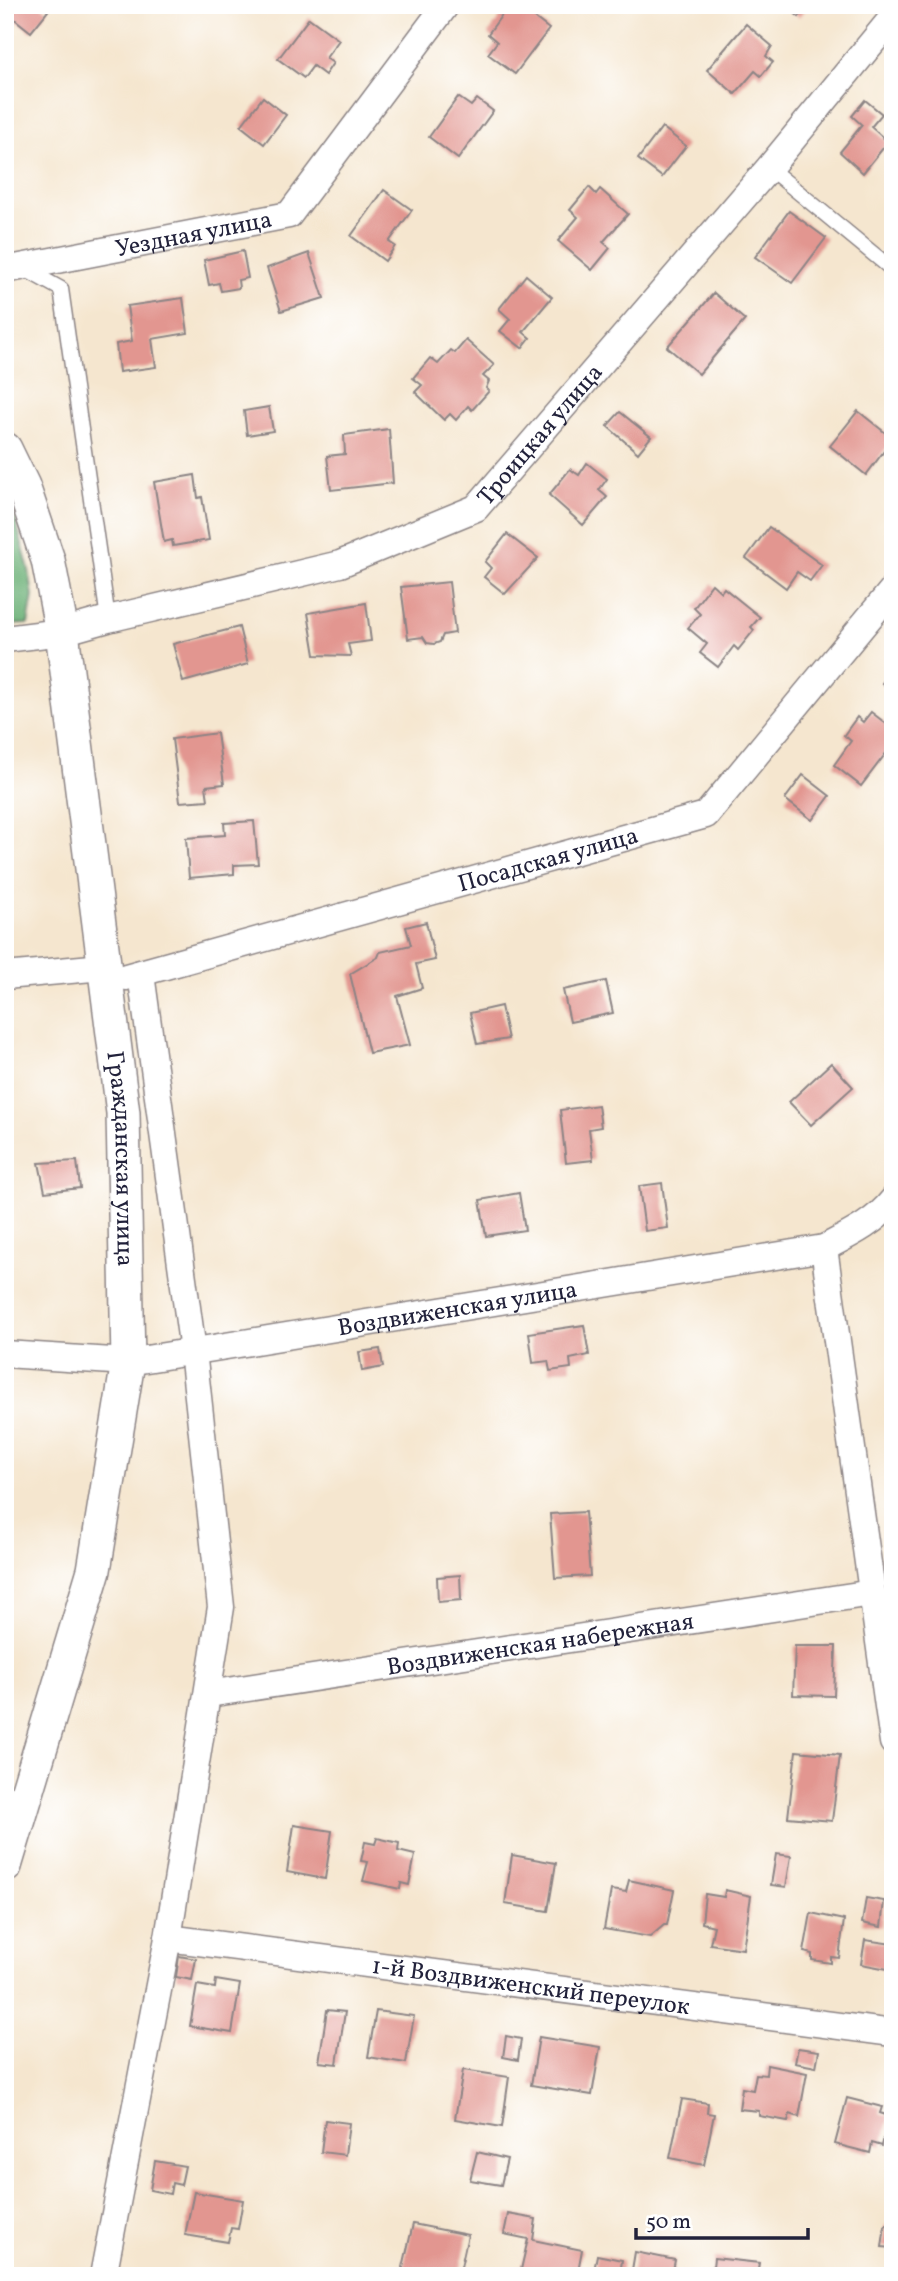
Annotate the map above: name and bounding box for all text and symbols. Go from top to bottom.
street label: Уездная улица [113,204,275,267]
street label: Троицкая улица [470,357,612,514]
street label: Посадская улица [454,820,642,902]
street label: Гражданская улица [96,1049,141,1267]
street label: Воздвиженская улица [335,1274,580,1346]
street label: Воздвиженская набережная [385,1605,696,1686]
street label: 1-й Воздвиженский переулок [370,1950,692,2025]
scale bar [636,2197,807,2241]
text: 50 m [646,2208,691,2237]

